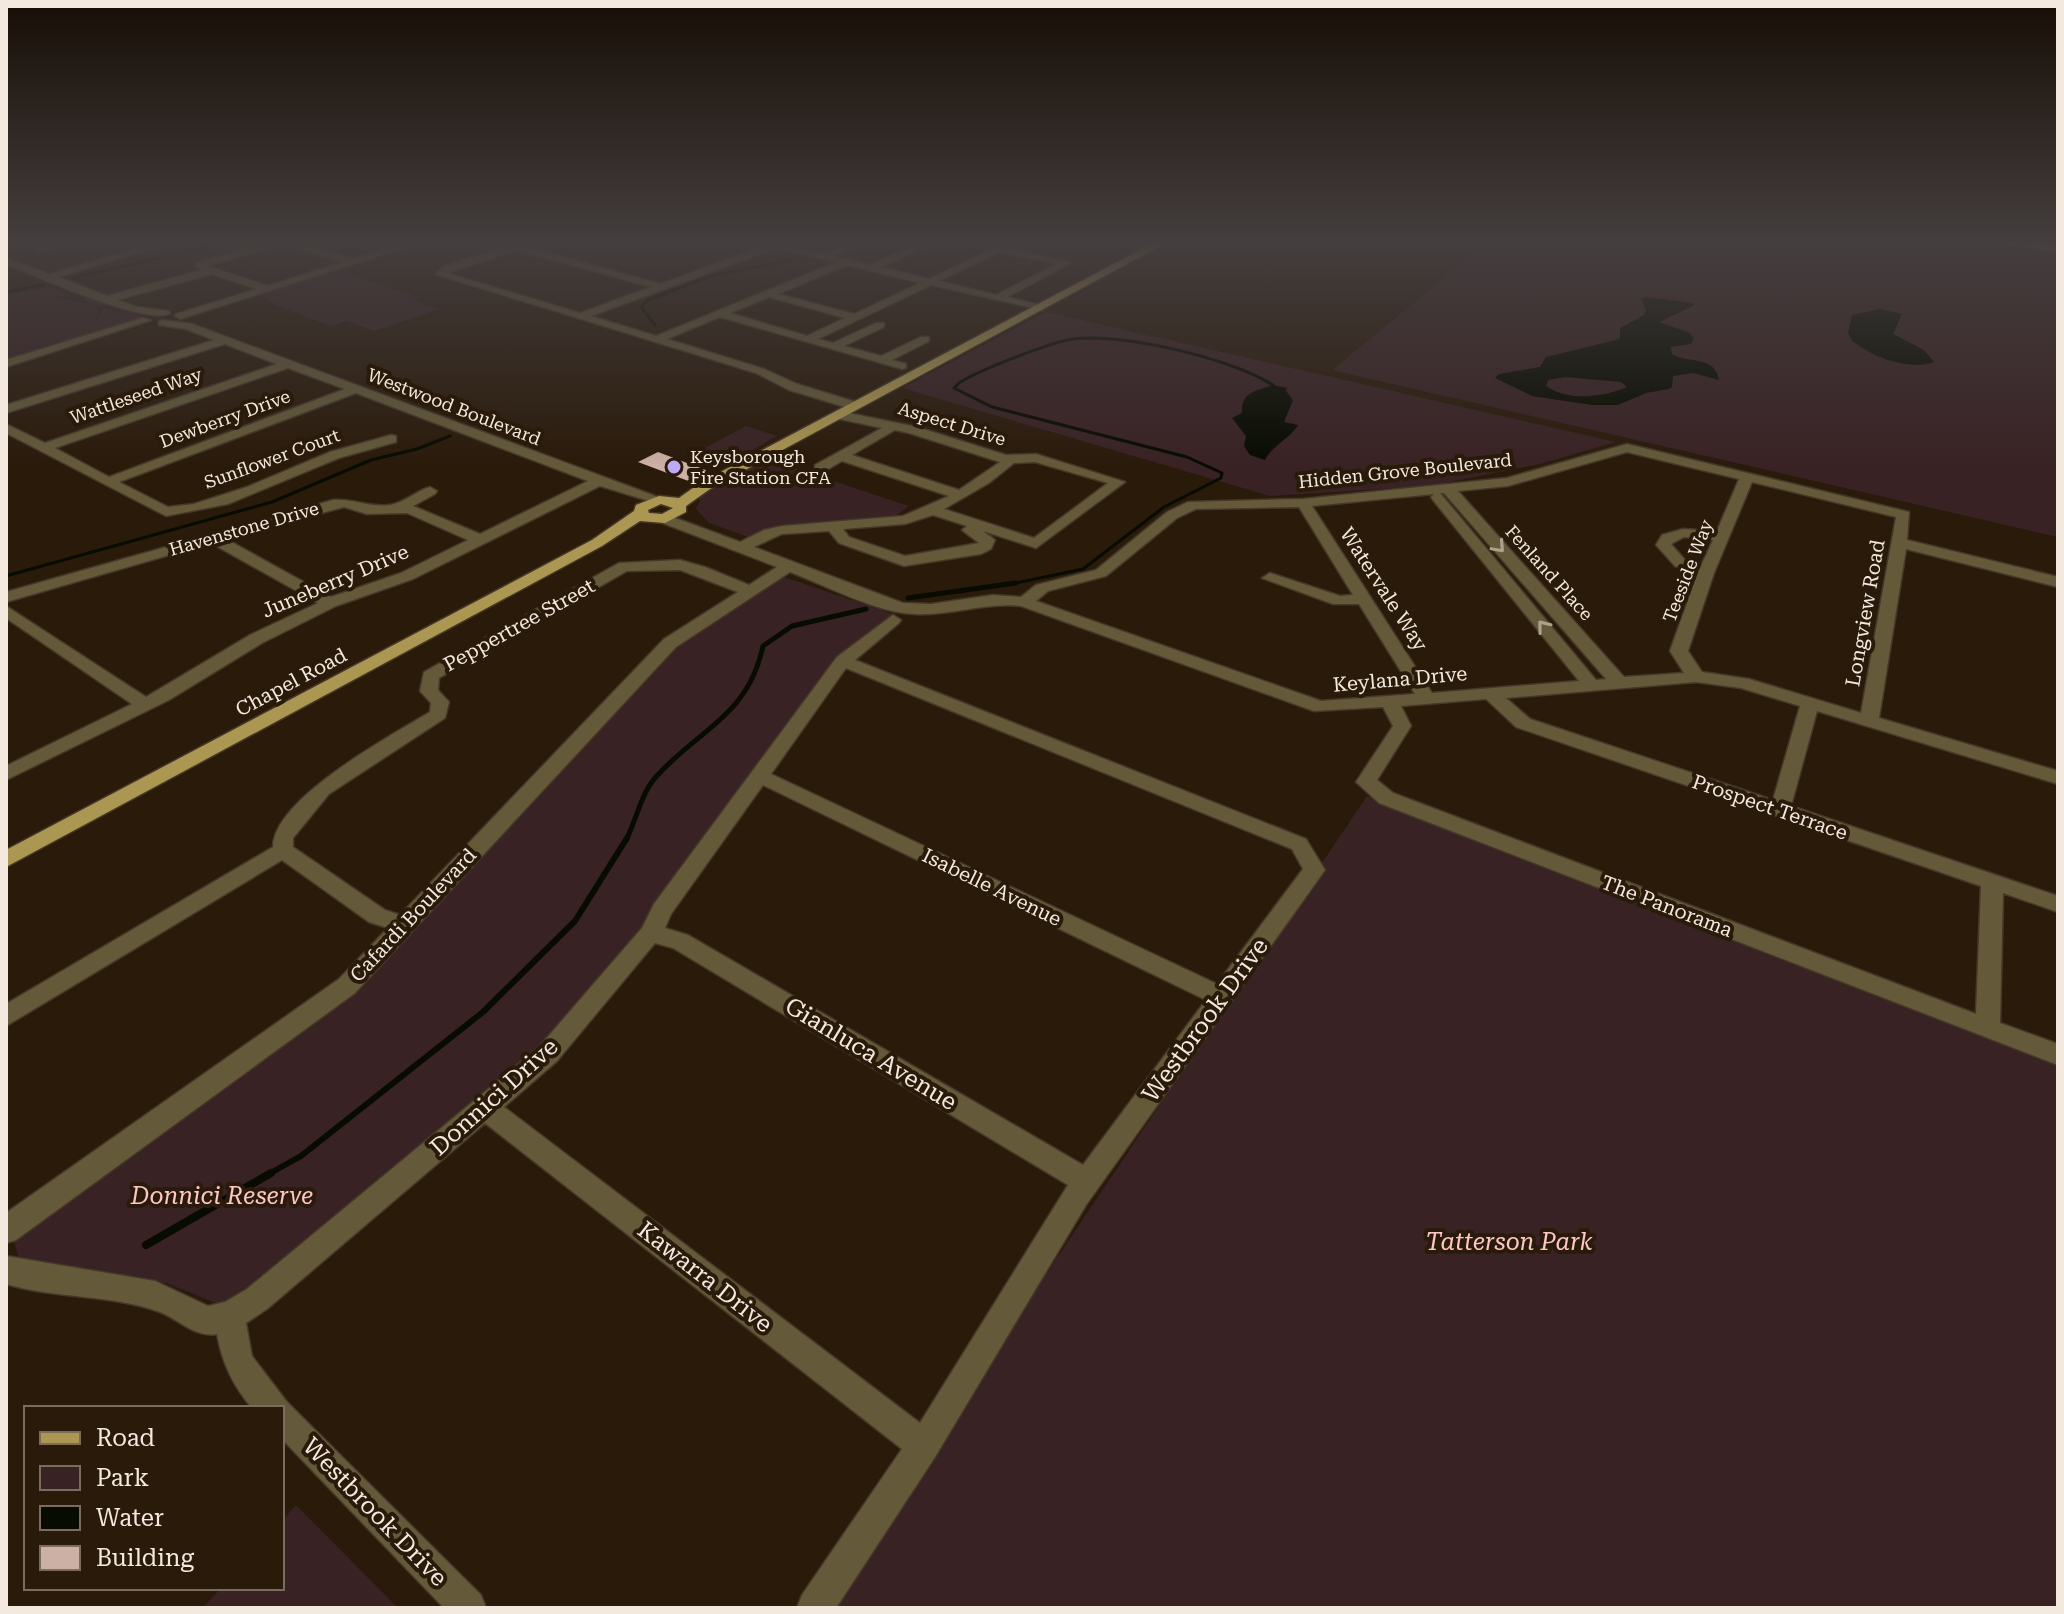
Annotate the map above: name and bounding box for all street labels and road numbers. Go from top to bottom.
street label: Wattleseed Way [67,363,205,428]
street label: Westwood Boulevard [365,364,544,449]
street label: Dewberry Drive [157,385,293,452]
street label: Aspect Drive [896,397,1009,450]
street label: Sunflower Court [201,424,343,493]
street label: Hidden Grove Boulevard [1297,449,1513,492]
street label: Havenstone Drive [167,497,321,560]
street label: Teeside Way [1658,516,1717,625]
street label: Fenland Place [1501,521,1598,625]
street label: Watervale Way [1335,523,1433,656]
street label: Longview Road [1840,538,1890,688]
street label: Juneberry Drive [258,539,412,623]
street label: Peppertree Street [439,573,599,676]
street label: Chapel Road [231,643,351,721]
street label: Keylana Drive [1332,661,1468,697]
street label: Prospect Terrace [1689,769,1851,845]
street label: Cafardi Boulevard [345,843,481,987]
street label: Isabelle Avenue [919,843,1065,931]
street label: The Panorama [1598,870,1736,942]
street label: Westbrook Drive [1136,933,1274,1107]
street label: Gianluca Avenue [780,992,962,1116]
street label: Donnici Drive [424,1032,564,1162]
street label: Kawarra Drive [632,1216,778,1338]
street label: Westbrook Drive [297,1432,453,1592]

